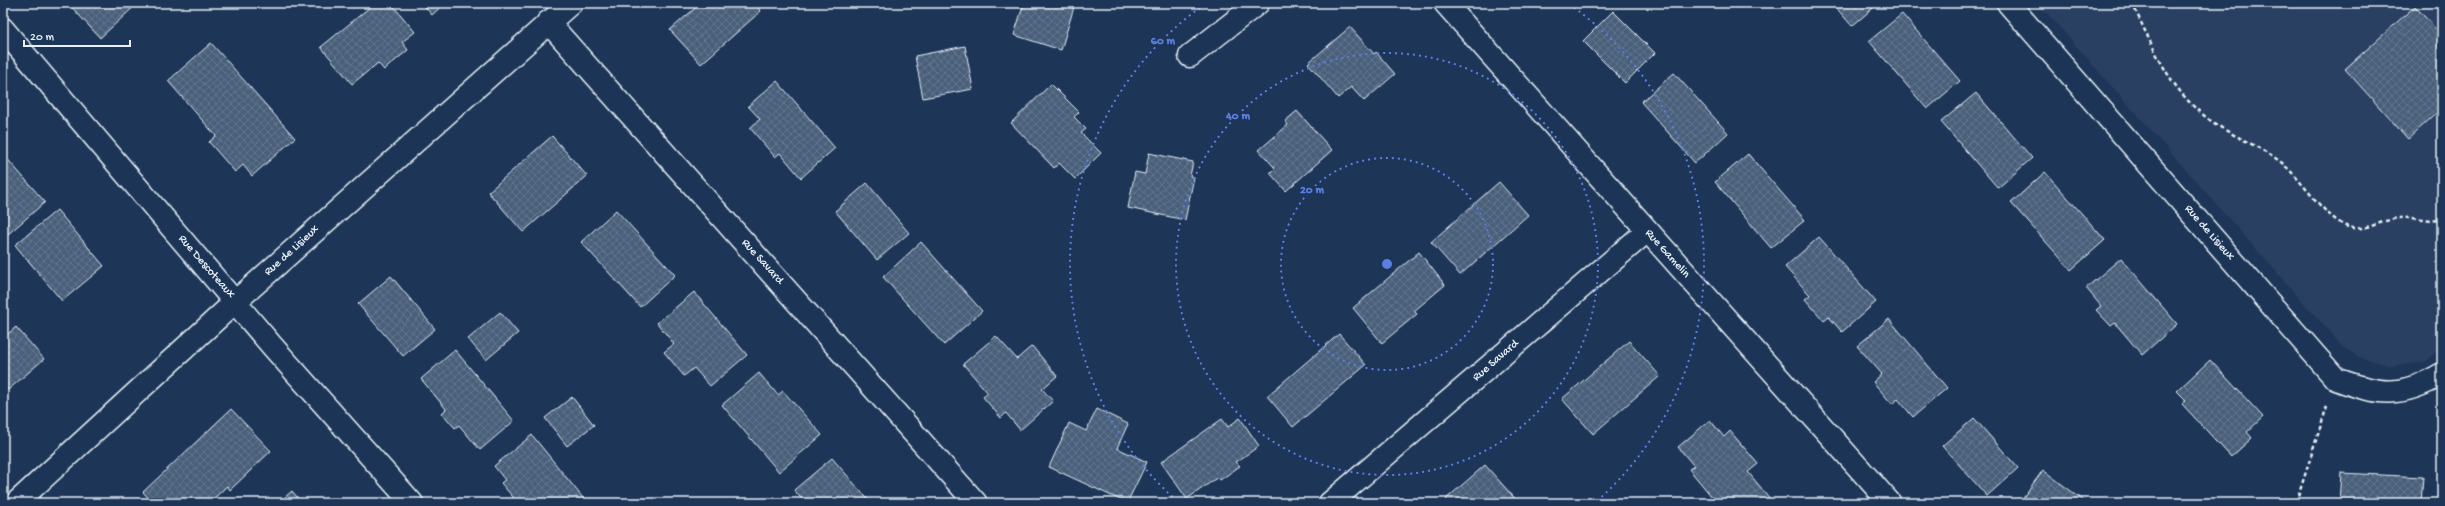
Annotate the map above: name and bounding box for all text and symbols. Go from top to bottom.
scale bar [24,22,130,48]
text: 20 m [30,31,55,45]
text: 60 m [1151,35,1176,49]
text: 40 m [1225,110,1250,124]
text: 20 m [1300,184,1325,198]
street label: Rue de Lisieux [2181,202,2237,264]
street label: Rue de Lisieux [262,222,323,279]
street label: Rue Gamelin [1641,227,1693,282]
street label: Rue Descoteaux [175,232,238,302]
street label: Rue Savard [738,236,787,288]
centre of rings [1380,257,1394,271]
street label: Rue Savard [1470,337,1523,385]

